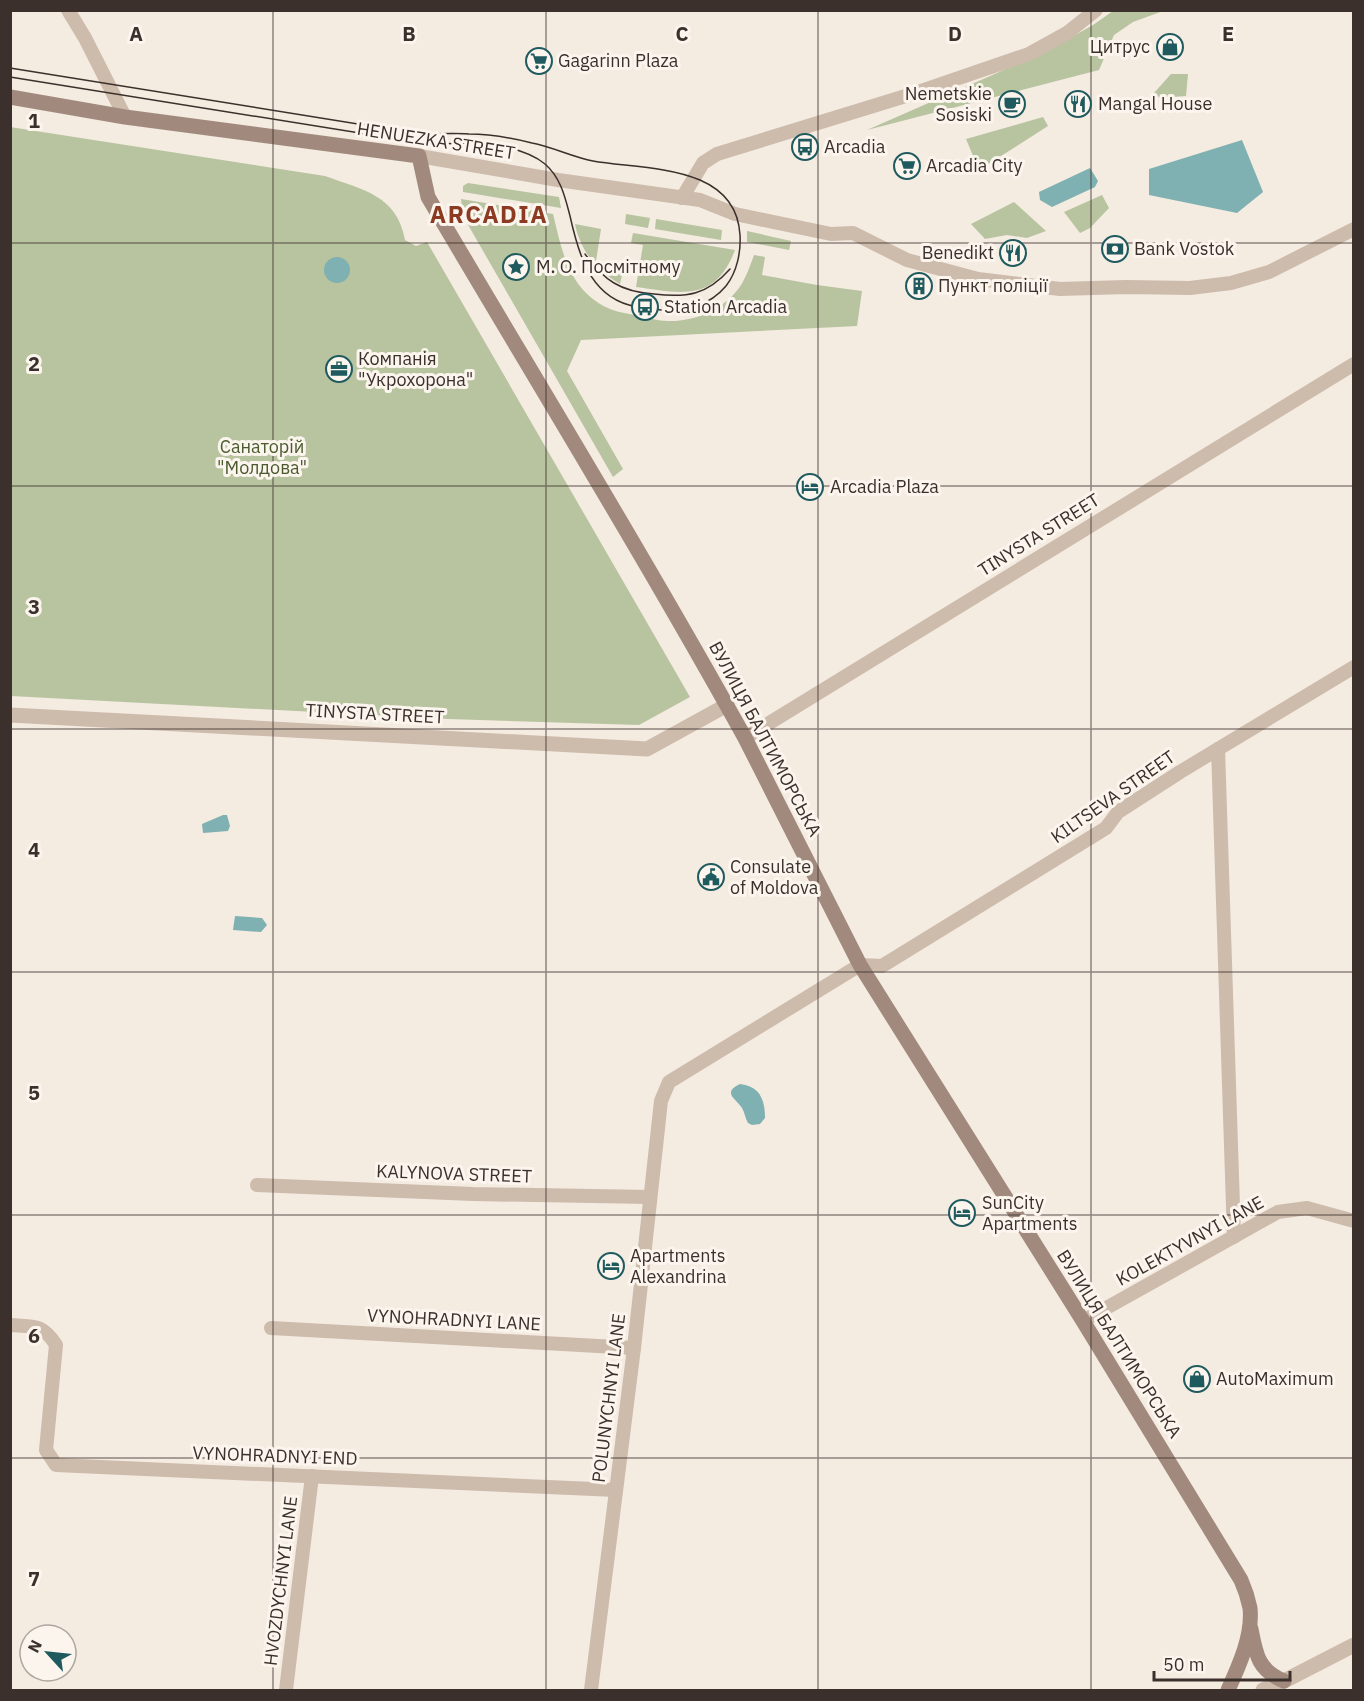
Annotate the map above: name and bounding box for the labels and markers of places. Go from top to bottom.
shop icon: Цитрус [1155,32,1185,62]
place label: Цитрус [1090,35,1150,58]
supermarket icon: Gagarinn Plaza [524,46,554,76]
place label: Gagarinn Plaza [558,49,679,72]
place label: Nemetskie Sosiski [905,82,992,126]
cafe icon: Nemetskie Sosiski [997,89,1027,119]
restaurant icon: Mangal House [1063,89,1093,119]
place label: Mangal House [1098,92,1212,115]
bus stop icon: Arcadia [790,132,820,162]
place label: Arcadia [824,135,886,158]
supermarket icon: Arcadia City [892,151,922,181]
place label: Arcadia City [926,154,1023,177]
bank icon: Bank Vostok [1100,234,1130,264]
place label: Bank Vostok [1134,237,1235,260]
restaurant icon: Benedikt [998,238,1028,268]
place label: Benedikt [922,241,994,264]
place icon: М. О. Посмітному [501,252,531,282]
place label: М. О. Посмітному [536,255,680,278]
building icon: Пункт поліції [904,271,934,301]
place label: Пункт поліції [938,274,1048,297]
bus stop icon: Station Arcadia [630,292,660,322]
place label: Station Arcadia [664,295,787,318]
place label: Компанія "Укрохорона" [358,347,473,391]
office icon: Компанія "Укрохорона" [324,354,354,384]
hotel icon: Arcadia Plaza [795,472,825,502]
place label: Arcadia Plaza [830,475,939,498]
place label: Consulate of Moldova [730,855,819,899]
public building icon: Consulate of Moldova [696,862,726,892]
place label: SunCity Apartments [982,1191,1078,1235]
hotel icon: SunCity Apartments [947,1198,977,1228]
place label: Apartments Alexandrina [630,1244,727,1288]
hotel icon: Apartments Alexandrina [596,1251,626,1281]
shop icon: AutoMaximum [1182,1364,1212,1394]
place label: AutoMaximum [1216,1367,1334,1390]

